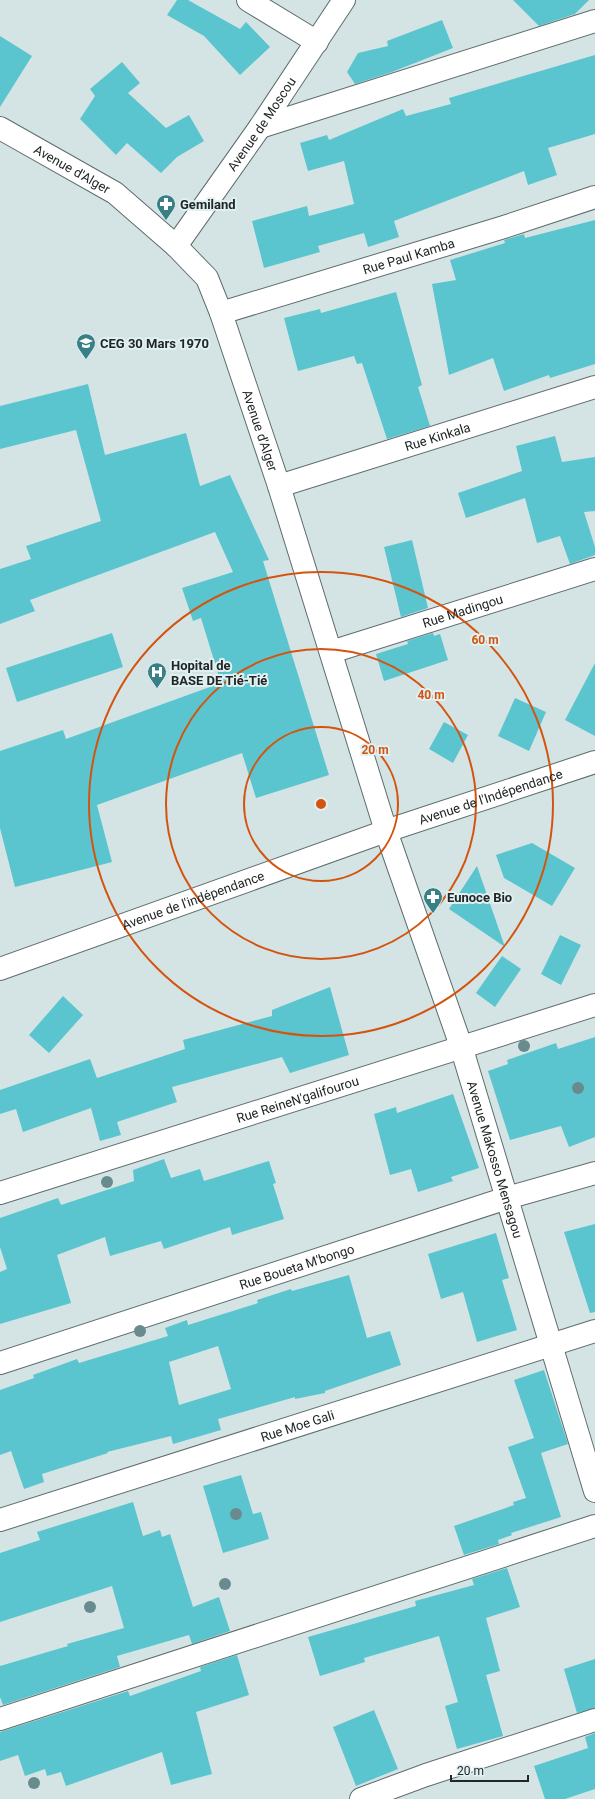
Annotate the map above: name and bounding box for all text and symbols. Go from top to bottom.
street label: Avenue de Moscou [224,74,298,174]
street label: Avenue d'Alger [32,141,113,197]
pharmacy icon: Gemiland [155,193,177,221]
place label: Gemiland [180,197,236,212]
street label: Rue Paul Kamba [361,235,456,277]
school or university icon: CEG 30 Mars 1970 [75,332,97,360]
place label: CEG 30 Mars 1970 [100,336,209,351]
street label: Avenue d'Alger [240,388,281,474]
street label: Rue Kinkala [403,419,472,454]
street label: Rue Madingou [421,591,505,630]
text: 60 m [471,633,499,647]
place label: Hopital de BASE DE Tié-Tié [171,658,267,688]
hospital icon: Hopital de BASE DE Tié-Tié [146,661,168,689]
text: 40 m [417,688,445,702]
text: 20 m [361,743,389,757]
street label: Avenue de l'Indépendance [417,766,564,827]
centre of rings [314,797,328,811]
street label: Avenue de l'indépendance [120,868,266,932]
pharmacy icon: Eunoce Bio [422,886,444,914]
place label: Eunoce Bio [447,890,512,905]
street label: Rue ReineN'galifourou [234,1073,361,1125]
street label: Avenue Makosso Mensagou [464,1079,526,1240]
street label: Rue Boueta M'bongo [237,1241,356,1292]
street label: Rue Moe Gali [259,1407,336,1444]
scale bar [451,1757,528,1783]
text: 20 m [457,1764,484,1778]

